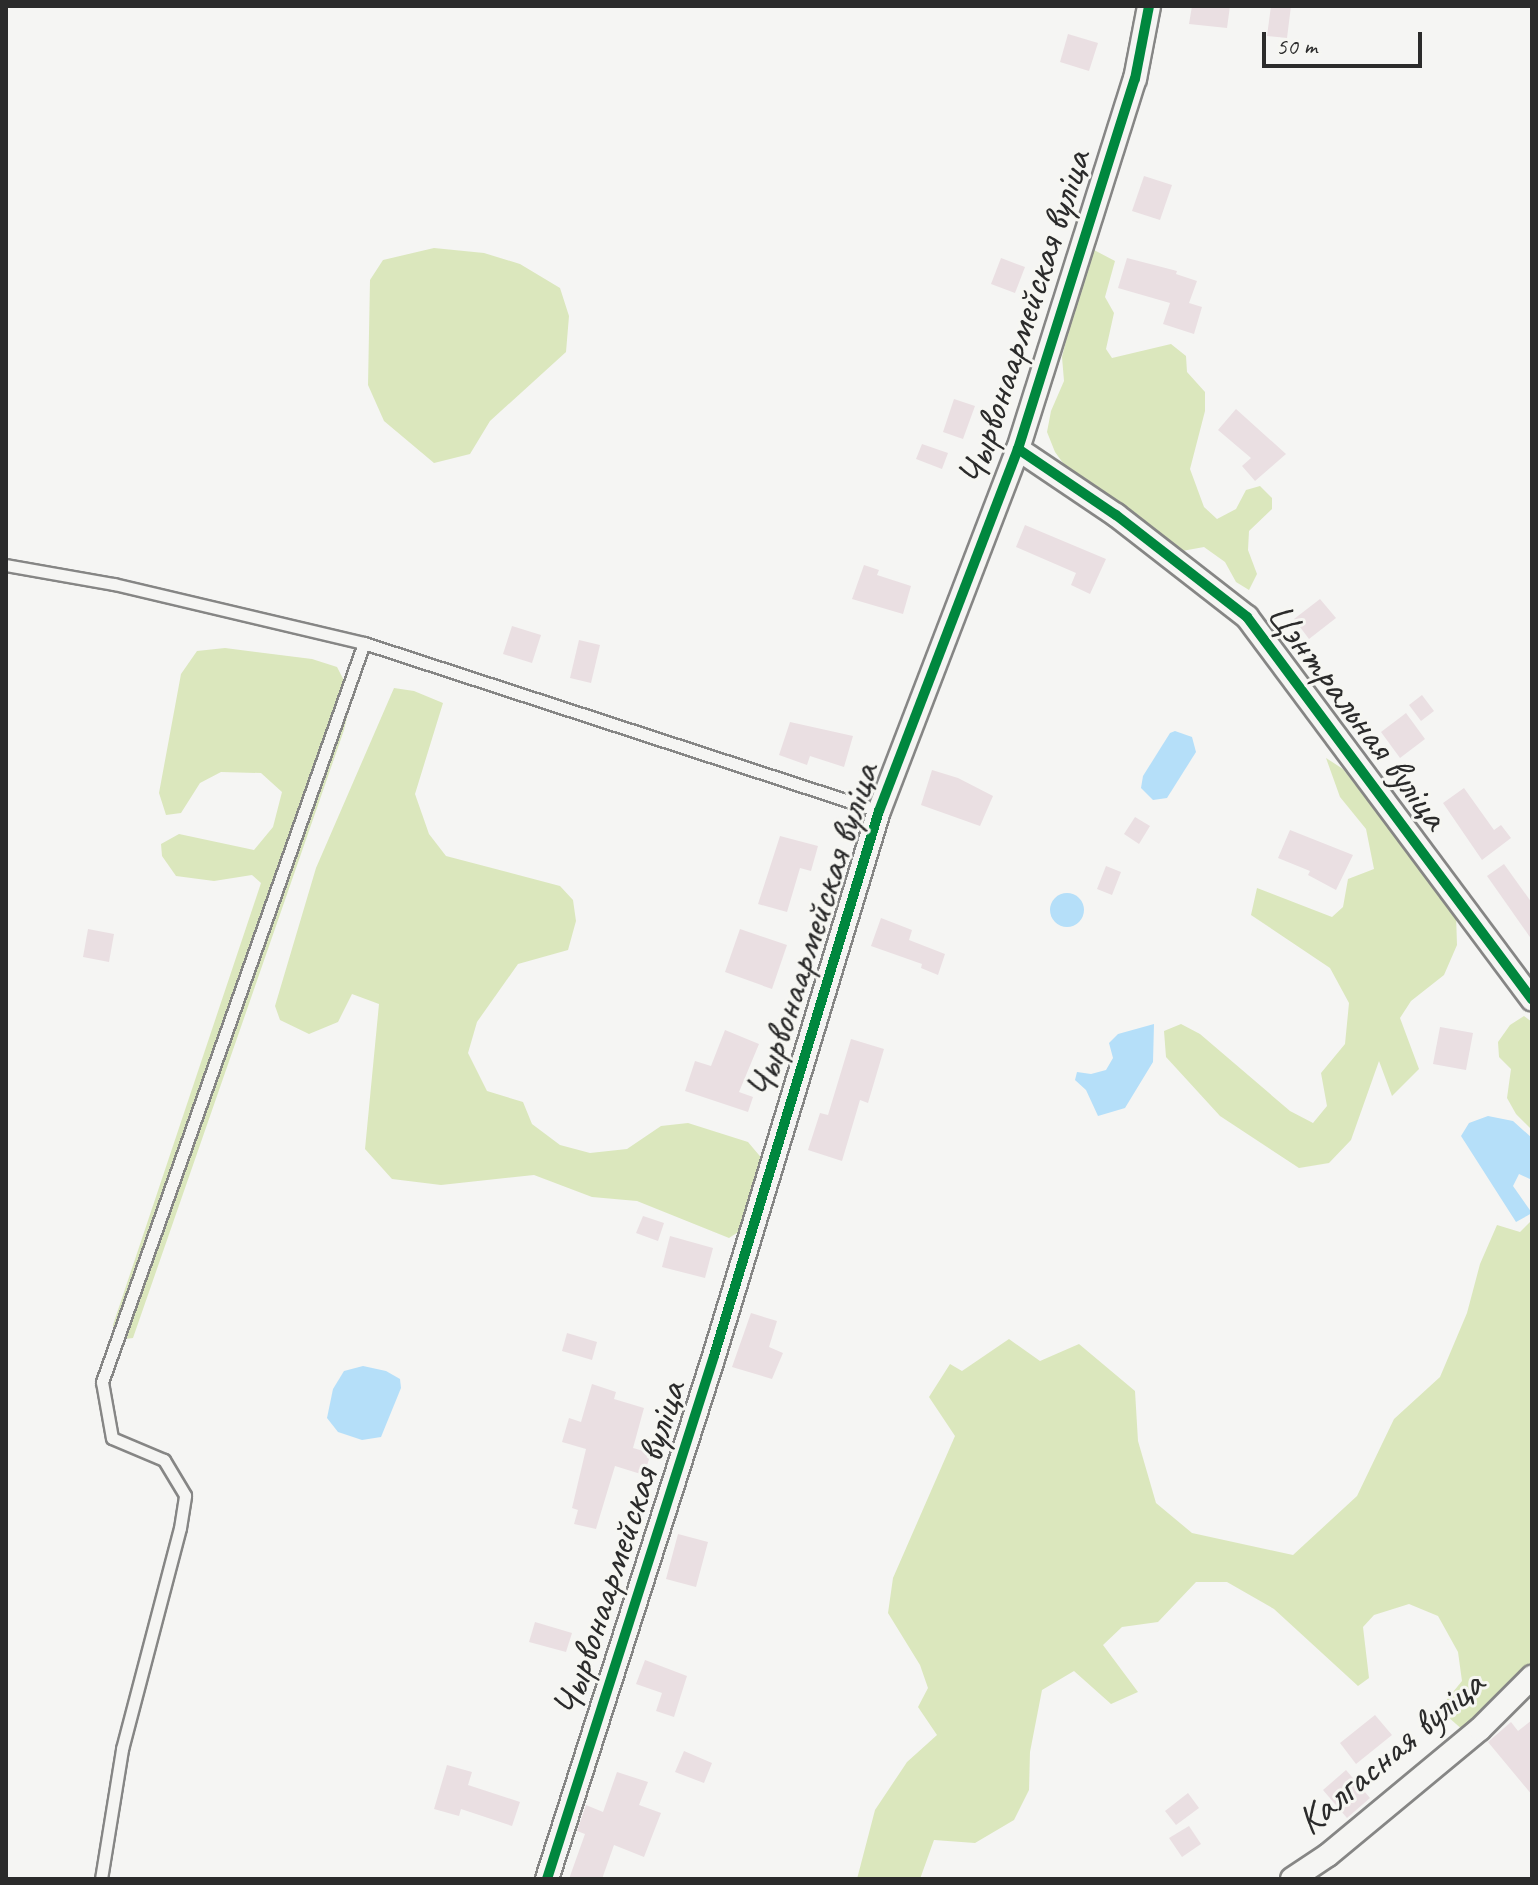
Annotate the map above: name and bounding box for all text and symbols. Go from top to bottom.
scale bar [1266,16,1426,66]
text: 50 m [1276,31,1317,61]
street label: Чырвонаармейская вуліца [948,146,1100,490]
street label: Цэнтральная вуліца [1257,592,1459,838]
street label: Чырвонаармейская вуліца [736,759,888,1103]
street label: Чырвонаармейская вуліца [543,1377,695,1721]
street label: Калгасная вуліца [1287,1660,1493,1844]

